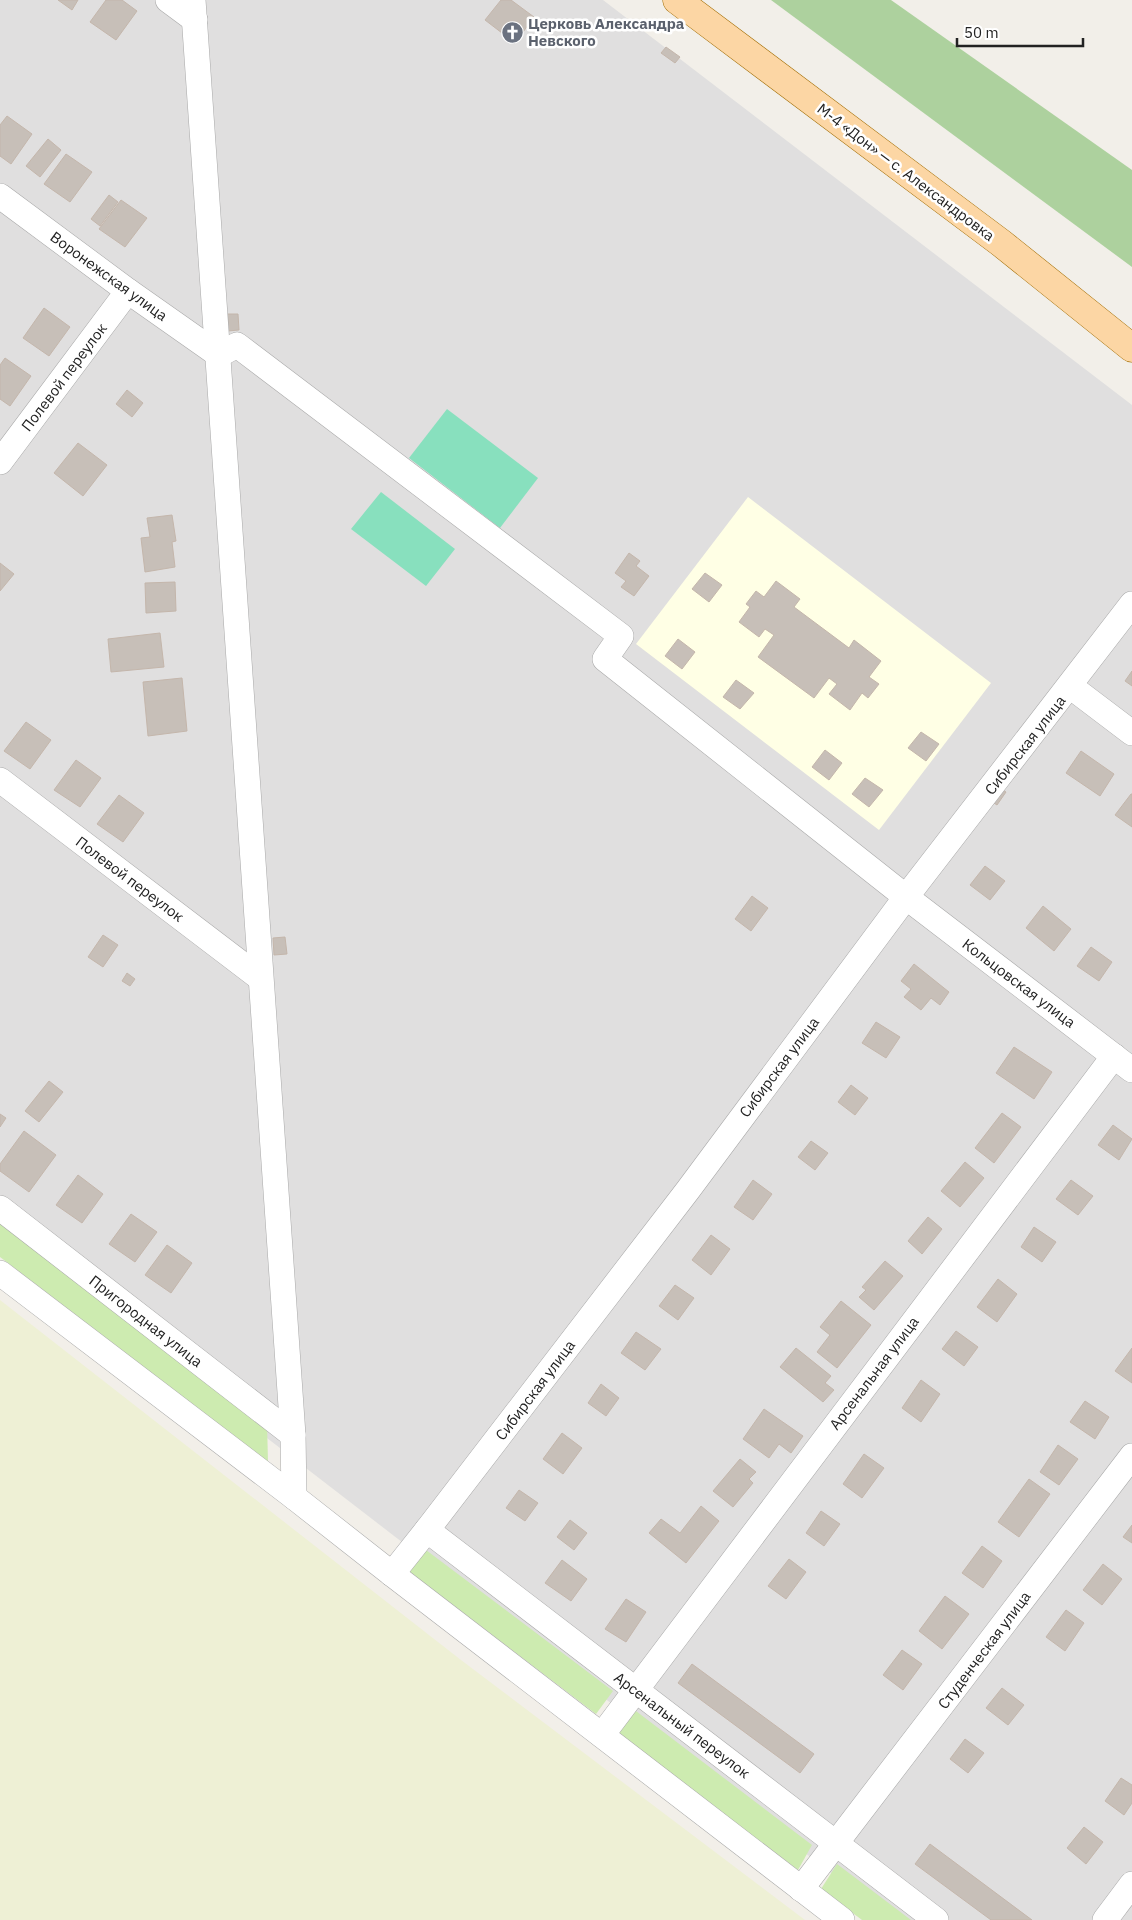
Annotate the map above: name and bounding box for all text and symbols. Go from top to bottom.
place label: Церковь Александра Невского [528,14,685,50]
scale bar [957,15,1083,47]
church icon: Церковь Александра Невского [500,20,524,44]
text: 50 m [964,23,999,42]
street label: М-4 «Дон» — с. Александровка [813,99,999,245]
street label: Воронежская улица [47,227,171,325]
street label: Полевой переулок [17,319,111,435]
street label: Сибирская улица [980,692,1070,798]
street label: Полевой переулок [72,832,188,926]
street label: Кольцовская улица [959,934,1079,1032]
street label: Сибирская улица [735,1013,823,1121]
street label: Пригородная улица [86,1271,206,1371]
street label: Арсенальная улица [825,1312,923,1434]
street label: Сибирская улица [491,1336,579,1444]
street label: Студенческая улица [933,1587,1035,1713]
street label: Арсенальный переулок [610,1668,754,1782]

